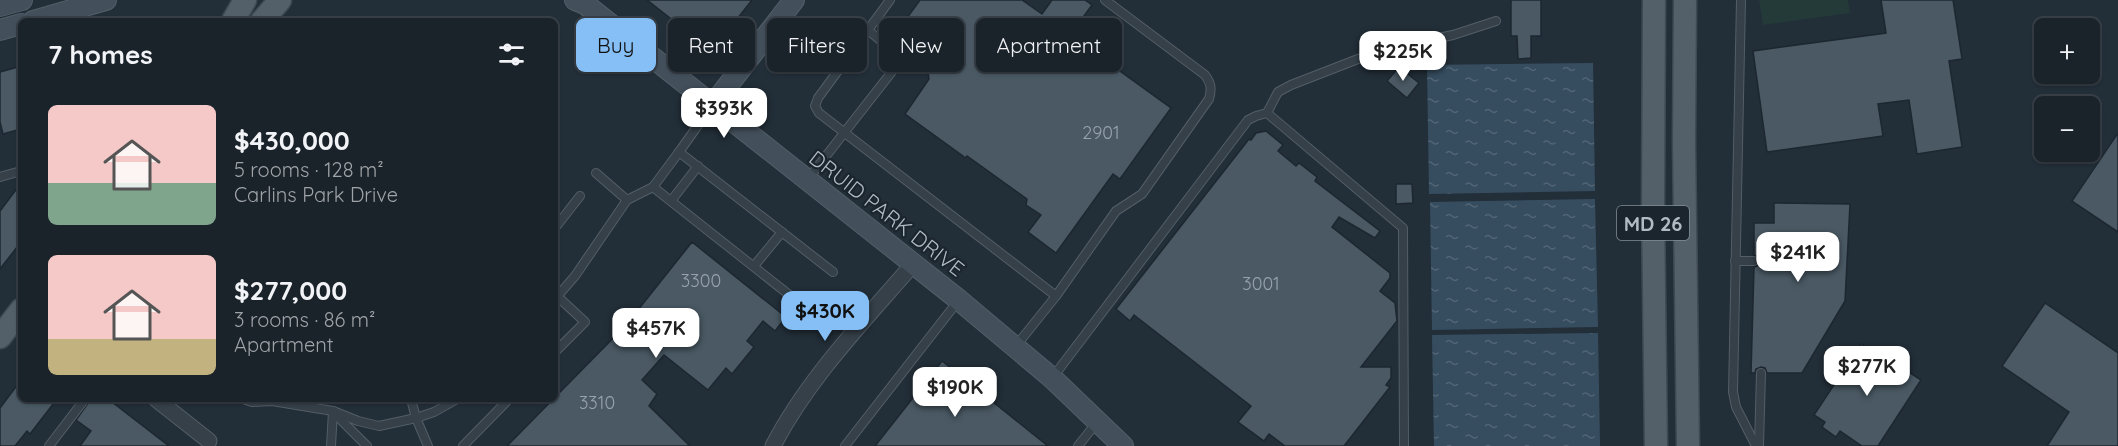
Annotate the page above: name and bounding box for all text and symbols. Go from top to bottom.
chip: Buy [576,18,656,72]
chip: Rent [668,18,755,72]
chip: Filters [767,18,867,72]
chip: New [879,18,964,72]
chip: Apartment [976,18,1122,72]
map controls [2034,18,2100,162]
button: + [2034,18,2100,84]
pin: $225K [1361,31,1445,82]
text: 7 homes [48,38,153,71]
icon: filters [495,38,528,71]
text: $225K [1373,38,1433,63]
pin: $393K [682,88,766,139]
text: $393K [695,95,753,120]
button: − [2034,96,2100,162]
house number: 2901 [1082,121,1120,144]
text: $430,000 [234,124,350,157]
icon: home [96,129,168,201]
street label: DRUID PARK DRIVE [804,144,970,282]
text: 5 rooms · 128 m² [234,157,384,182]
text: Carlins Park Drive [234,182,398,207]
road number: MD 26 [1617,206,1689,240]
pin: $241K [1756,232,1840,283]
text: $241K [1770,239,1826,264]
house number: 3300 [681,269,721,292]
house number: 3001 [1242,272,1280,295]
text: $277,000 [234,274,347,307]
icon: home [96,279,168,351]
pin: $430K [783,291,867,342]
text: $430K [795,298,855,323]
text: 3 rooms · 86 m² [234,307,375,332]
pin: $457K [614,308,698,359]
text: $457K [626,315,686,340]
text: Apartment [234,332,334,357]
pin: $277K [1825,346,1909,397]
text: $277K [1838,353,1896,378]
pin: $190K [913,367,997,418]
text: $190K [927,374,983,399]
house number: 3310 [579,391,615,414]

